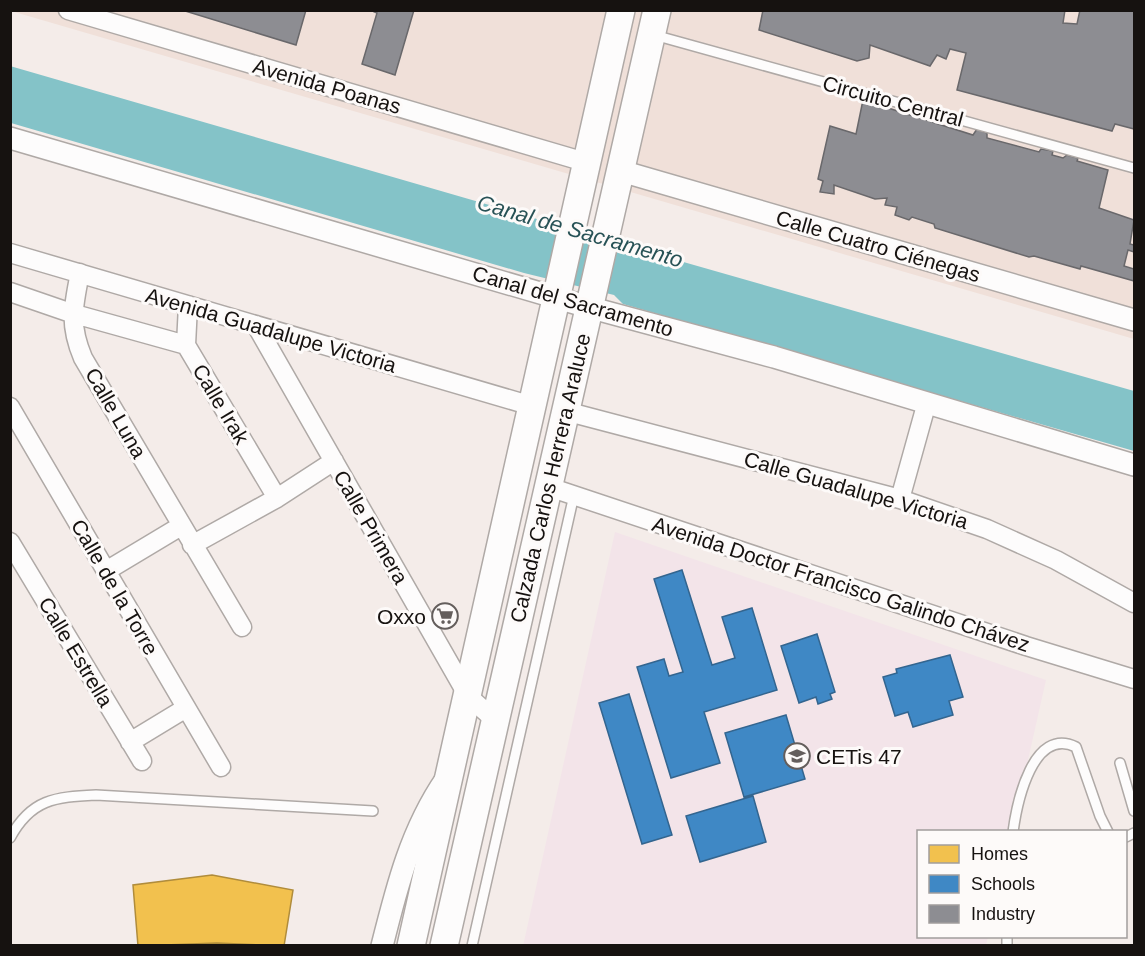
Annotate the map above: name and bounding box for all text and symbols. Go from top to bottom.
street label: Avenida Poanas [250,54,404,118]
street label: Circuito Central [820,71,966,131]
water label: Canal de Sacramento [474,190,686,272]
street label: Calle Cuatro Ciénegas [773,206,983,286]
street label: Canal del Sacramento [470,261,676,341]
street label: Avenida Guadalupe Victoria [143,283,399,377]
street label: Calzada Carlos Herrera Araluce [505,331,595,625]
street label: Calle Irak [188,360,254,448]
street label: Calle Luna [81,364,151,463]
street label: Calle Guadalupe Victoria [741,447,971,533]
street label: Calle Primera [329,466,413,588]
street label: Avenida Doctor Francisco Galindo Chávez [649,512,1033,656]
street label: Calle de la Torre [67,515,163,659]
street label: Calle Estrella [34,593,118,711]
supermarket icon: Oxxo [430,601,460,631]
place label: Oxxo [377,605,426,628]
school or university icon: CETis 47 [782,741,812,771]
place label: CETis 47 [816,745,902,768]
legend [917,830,1127,938]
text: Homes [971,844,1028,864]
text: Schools [971,874,1035,894]
text: Industry [971,904,1035,924]

